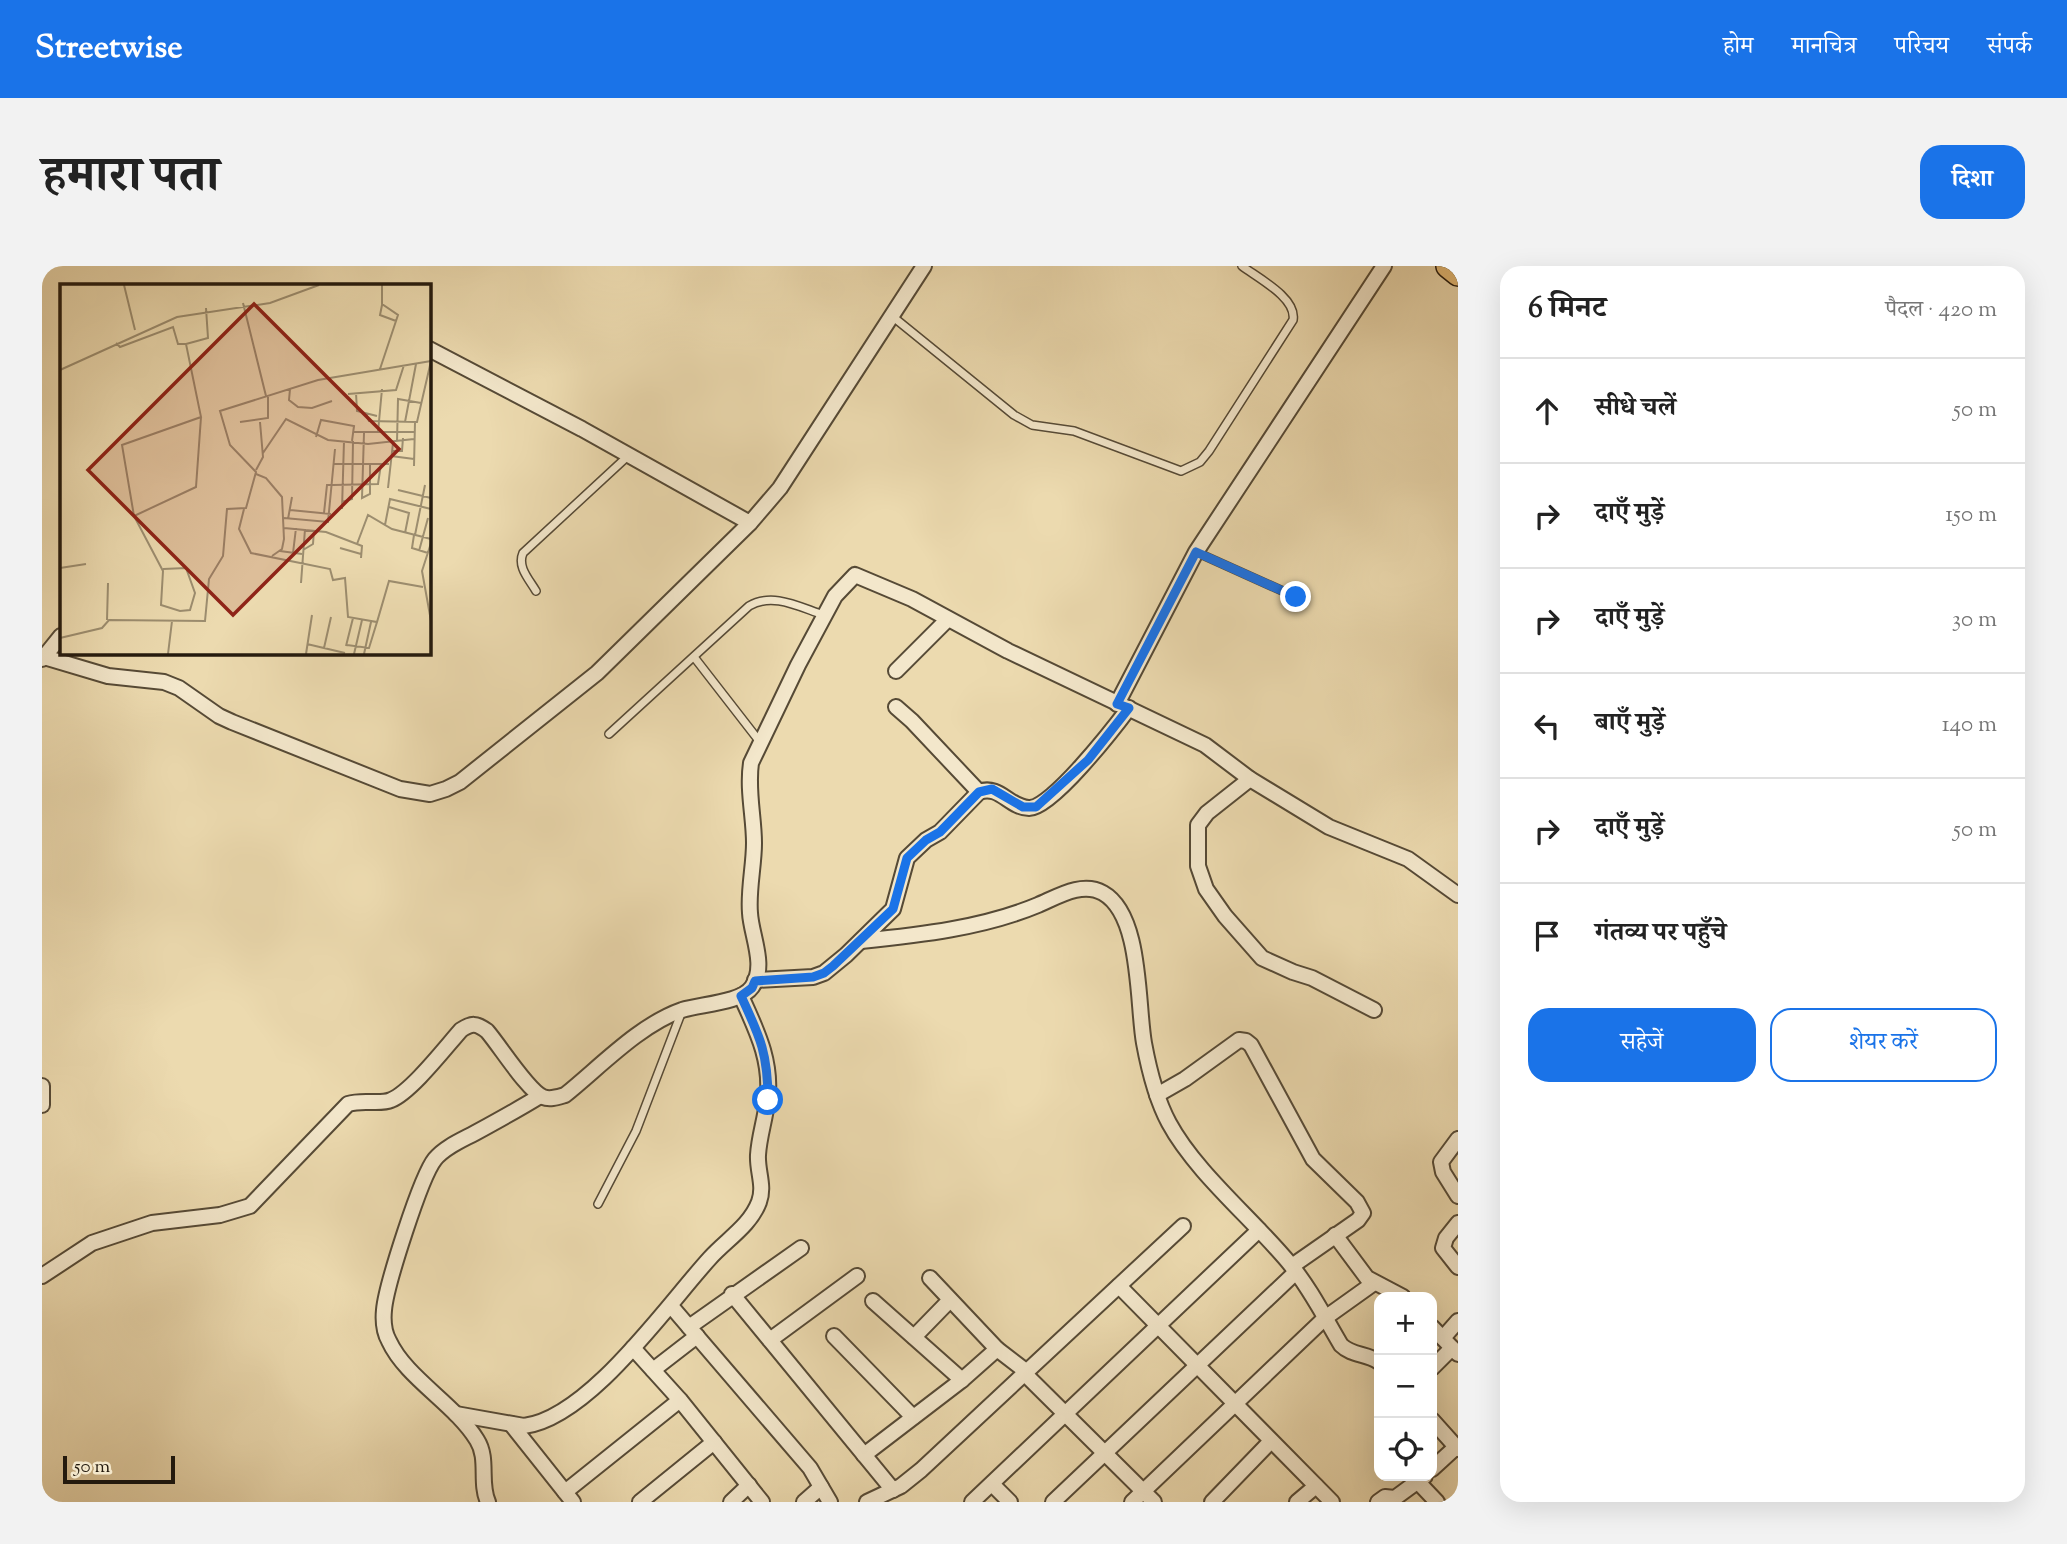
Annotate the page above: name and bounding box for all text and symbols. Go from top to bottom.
text: Streetwise [35,25,183,73]
text: होम [1723,30,1753,64]
text: मानचित्र [1791,30,1857,64]
text: परिचय [1895,30,1949,64]
text: संपर्क [1987,30,2032,64]
text: हमारा पता [42,143,219,213]
button: दिशा [1920,145,2025,219]
inset map [60,284,430,654]
text: 6 मिनट [1528,288,1606,331]
text: पैदल · 420 m [1885,294,1997,327]
text: सीधे चलें [1595,390,1676,427]
icon: ahead [1528,392,1566,430]
text: 50 m [1953,394,1997,427]
text: दाएँ मुड़ें [1595,495,1664,532]
icon: right [1528,497,1566,535]
text: 150 m [1945,499,1997,532]
route end [1280,581,1311,612]
text: दाएँ मुड़ें [1595,600,1664,637]
icon: right [1528,602,1566,640]
text: 30 m [1952,604,1997,637]
text: बाएँ मुड़ें [1595,705,1665,742]
icon: left [1528,707,1566,745]
text: 140 m [1942,709,1997,742]
text: दाएँ मुड़ें [1595,810,1664,847]
icon: right [1528,812,1566,850]
text: 50 m [1953,814,1997,847]
text: गंतव्य पर पहुँचे [1595,915,1726,952]
icon: arrive [1528,917,1566,955]
button: सहेजें [1528,1008,1756,1082]
button: शेयर करें [1770,1008,1997,1082]
route start [752,1084,783,1115]
map controls [1374,1292,1437,1481]
button: + [1374,1292,1437,1355]
button: − [1374,1355,1437,1418]
button: locate [1374,1418,1437,1481]
scale bar [63,1453,175,1485]
text: 50 m [74,1454,110,1481]

